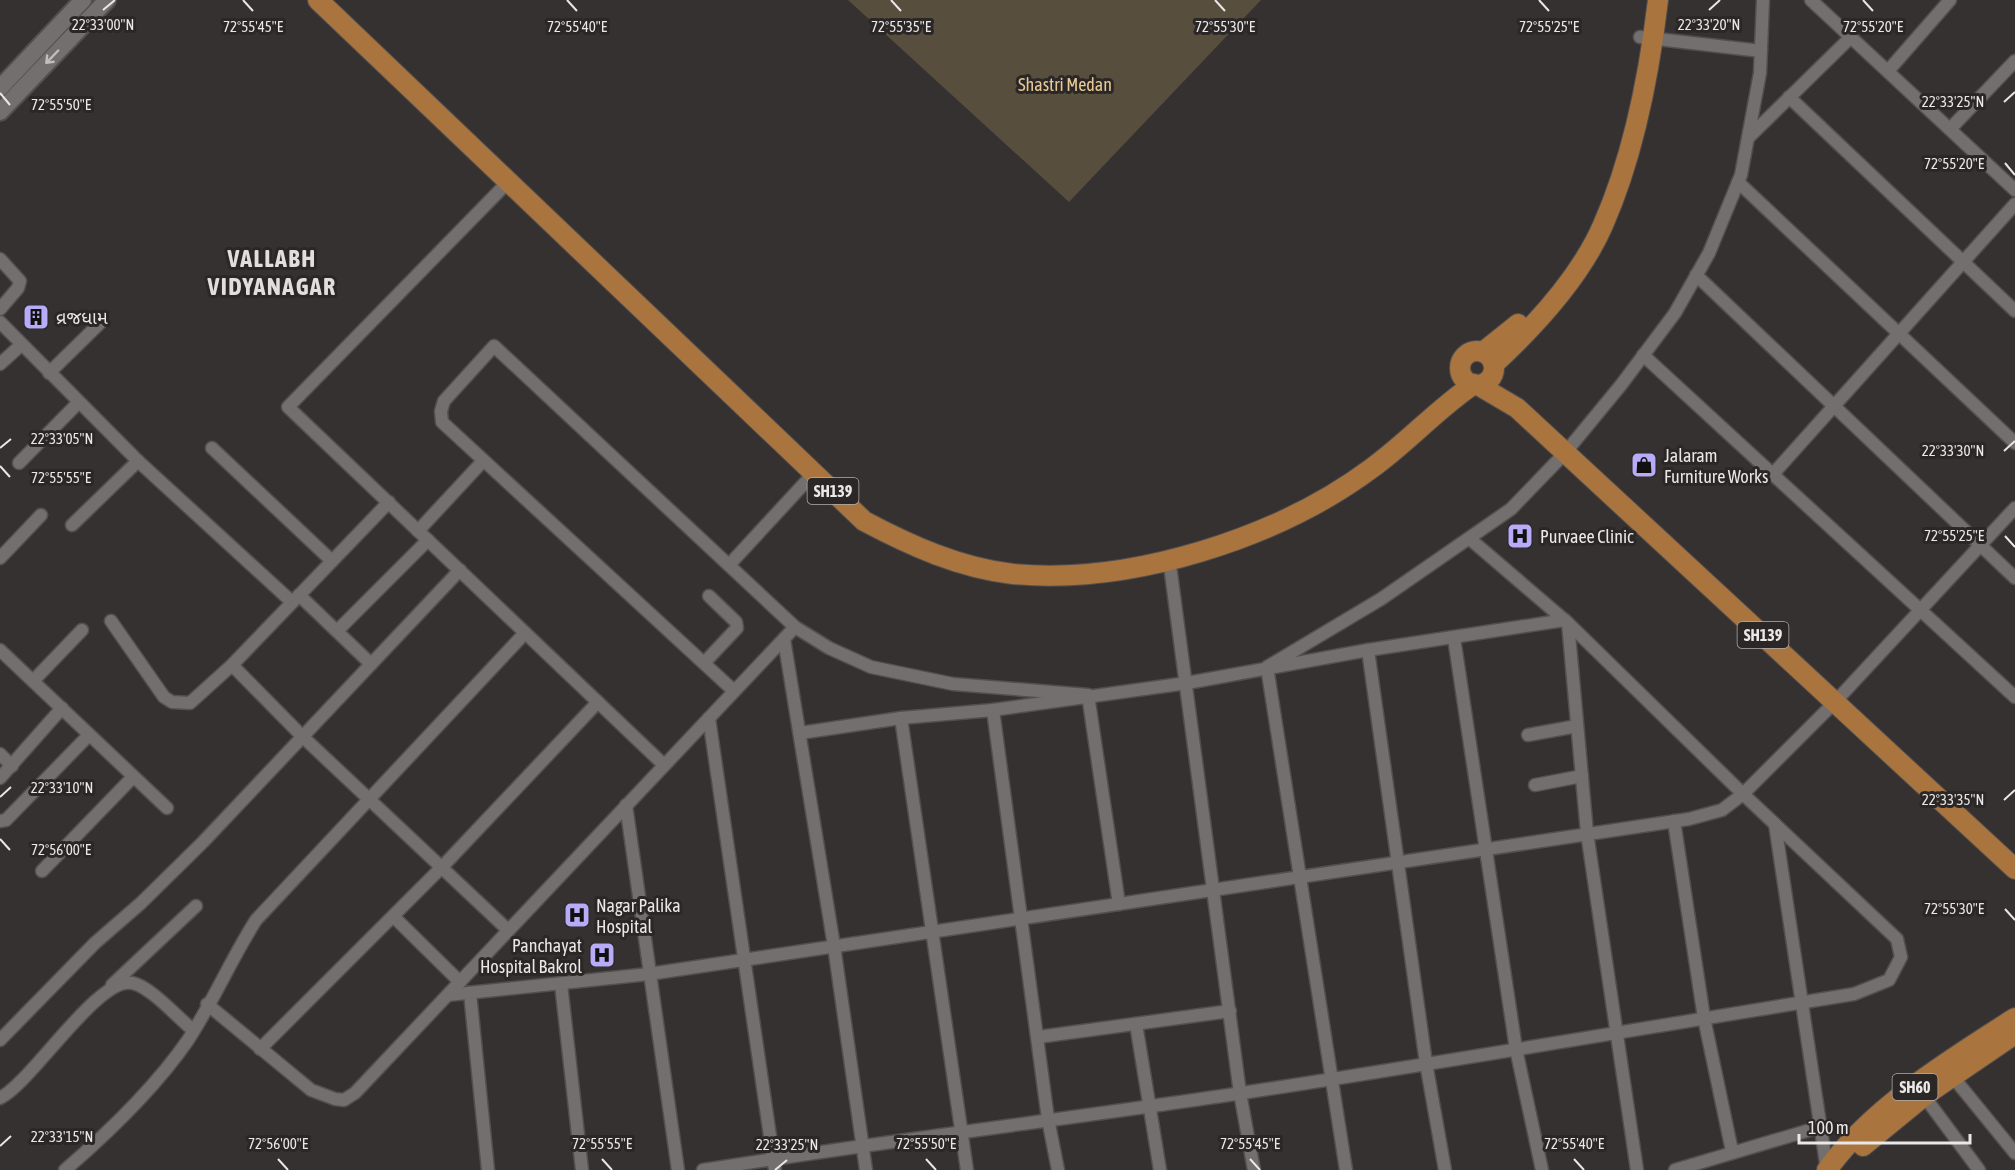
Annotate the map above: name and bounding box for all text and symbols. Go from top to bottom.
text: 22°33'00"N [72,16,134,33]
text: 22°33'20"N [1678,16,1740,33]
text: 72°55'45"E [223,18,284,35]
text: 72°55'40"E [547,18,608,35]
text: 72°55'35"E [871,18,932,35]
text: 72°55'30"E [1195,18,1256,35]
text: 72°55'25"E [1519,18,1580,35]
text: 72°55'20"E [1843,18,1904,35]
one-way arrow [45,50,59,65]
park label: Shastri Medan [1018,74,1112,95]
text: 22°33'25"N [1922,93,1984,110]
text: 72°55'50"E [31,96,92,113]
text: 72°55'20"E [1924,155,1985,172]
district label: VALLABH VIDYANAGAR [206,245,337,300]
building icon: વ્રજધામ [21,302,51,332]
place label: વ્રજધામ [56,307,108,328]
text: 22°33'05"N [31,430,93,447]
text: 22°33'30"N [1922,442,1984,459]
place label: Jalaram Furniture Works [1664,445,1768,487]
shop icon: Jalaram Furniture Works [1629,450,1659,480]
text: 72°55'55"E [31,469,92,486]
road number: SH139 [808,478,858,504]
hospital icon: Purvaee Clinic [1505,521,1535,551]
place label: Purvaee Clinic [1540,526,1634,547]
text: 72°55'25"E [1924,527,1985,544]
road number: SH139 [1738,622,1788,648]
text: 22°33'10"N [31,779,93,796]
text: 22°33'35"N [1922,791,1984,808]
text: 72°56'00"E [31,841,92,858]
place label: Nagar Palika Hospital [596,895,681,937]
hospital icon: Nagar Palika Hospital [562,900,592,930]
text: 72°55'30"E [1924,900,1985,917]
place label: Panchayat Hospital Bakrol [480,935,582,977]
hospital icon: Panchayat Hospital Bakrol [587,940,617,970]
road number: SH60 [1892,1074,1938,1100]
scale bar [1799,1107,1970,1145]
text: 100 m [1808,1117,1849,1138]
text: 22°33'15"N [31,1128,93,1145]
text: 72°56'00"E [248,1135,309,1152]
text: 72°55'55"E [572,1135,633,1152]
text: 72°55'50"E [896,1135,957,1152]
text: 72°55'45"E [1220,1135,1281,1152]
text: 72°55'40"E [1544,1135,1605,1152]
text: 22°33'25"N [756,1136,818,1153]

